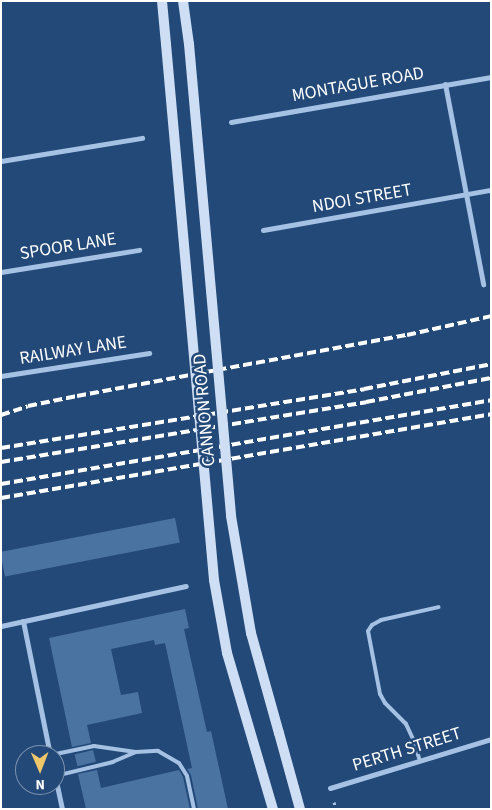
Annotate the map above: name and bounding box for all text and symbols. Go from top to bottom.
street label: MONTAGUE ROAD [290,63,426,107]
street label: NDOI STREET [311,180,413,218]
street label: SPOOR LANE [18,229,118,265]
street label: RAILWAY LANE [18,332,128,370]
street label: CANNON ROAD [189,353,221,467]
street label: PERTH STREET [350,723,464,777]
north arrow [15,745,65,795]
text: N [35,774,45,794]

